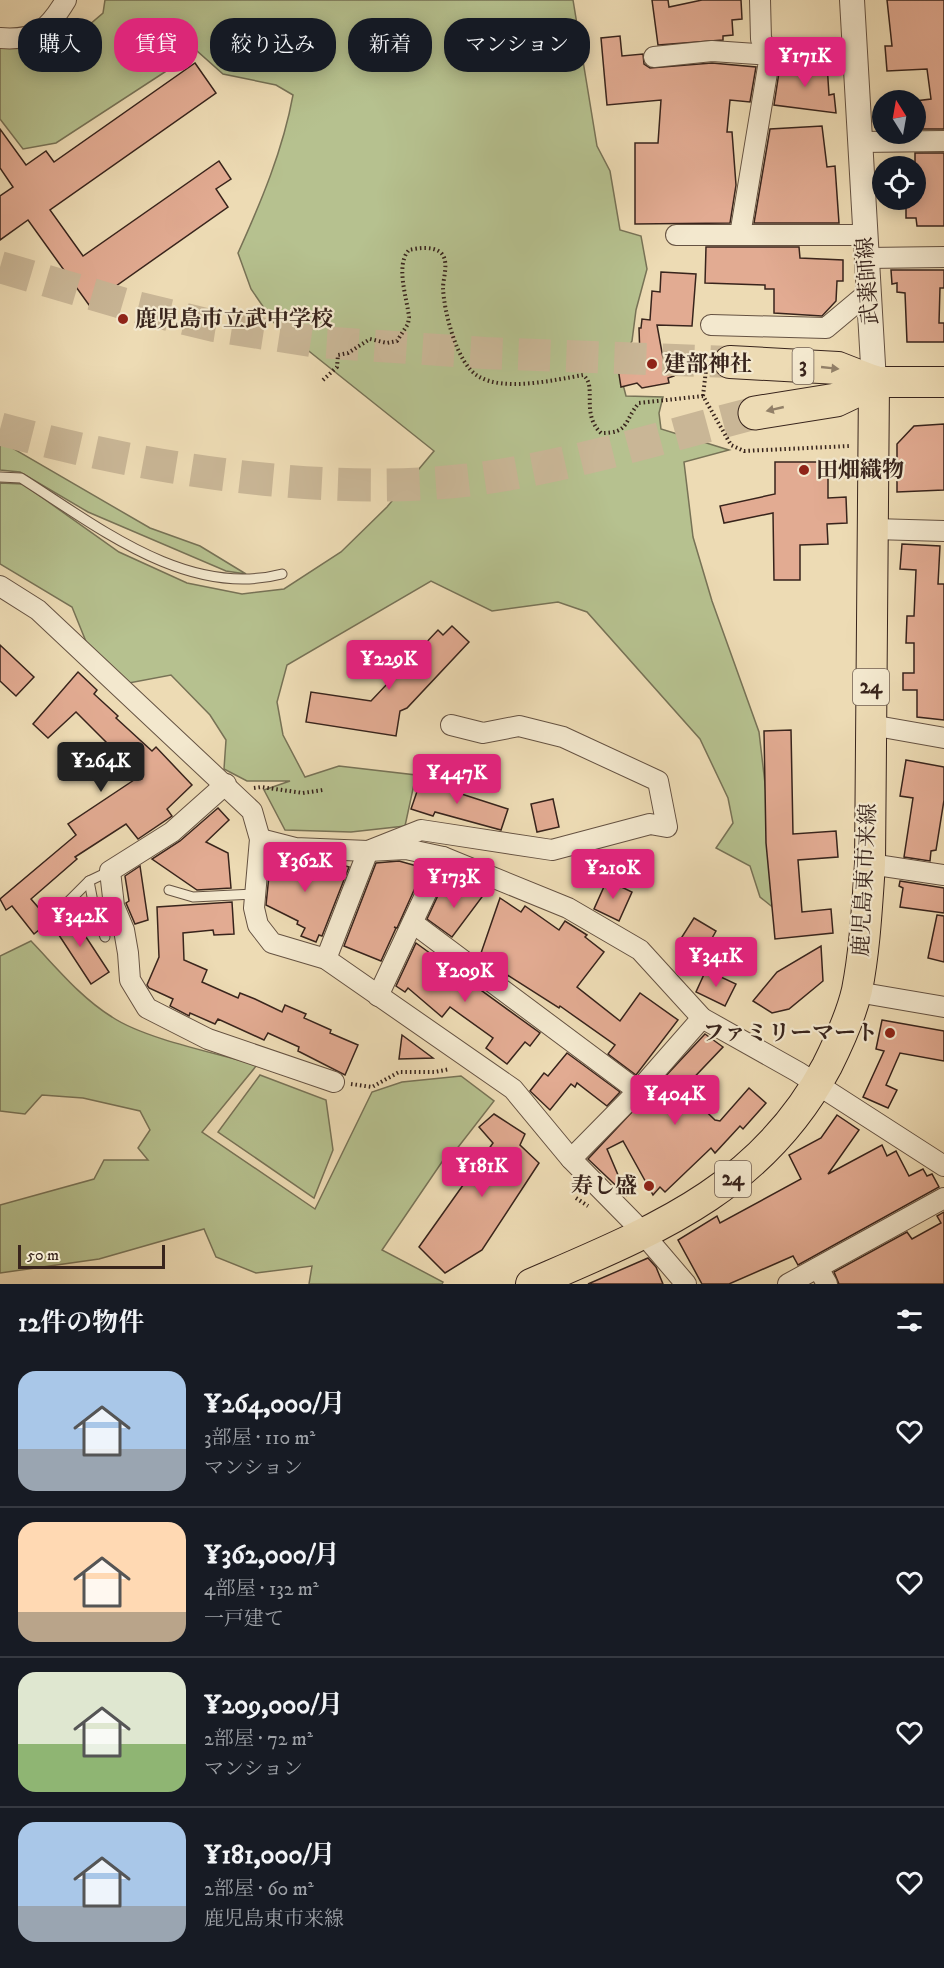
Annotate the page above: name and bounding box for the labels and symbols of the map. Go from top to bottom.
pin: ¥171K [763,37,847,88]
north arrow [872,90,926,144]
street label: 武薬師線 [851,236,885,326]
place label: 鹿児島市立武中学校 [135,306,333,333]
marker: 鹿児島市立武中学校 [116,312,130,326]
road number: 3 [792,348,814,384]
place label: 建部神社 [664,351,752,378]
marker: 建部神社 [645,357,659,371]
one-way arrow [821,363,840,373]
one-way arrow [766,404,784,414]
place label: 田畑織物 [816,457,904,484]
marker: 田畑織物 [797,463,811,477]
pin: ¥229K [347,640,431,691]
road number: 24 [853,669,889,705]
pin: ¥264K [59,742,143,793]
pin: ¥447K [415,754,499,805]
street label: 鹿児島東市来線 [847,802,883,958]
pin: ¥362K [263,842,347,893]
pin: ¥210K [571,849,655,900]
pin: ¥173K [412,858,496,909]
pin: ¥342K [38,897,122,948]
pin: ¥341K [674,937,758,988]
pin: ¥209K [423,952,507,1003]
place label: ファミリーマート [702,1020,878,1047]
marker: ファミリーマート [883,1026,897,1040]
pin: ¥404K [633,1075,717,1126]
pin: ¥181K [440,1147,524,1198]
road number: 24 [715,1161,751,1197]
place label: 寿し盛 [571,1173,637,1200]
marker: 寿し盛 [642,1179,656,1193]
scale bar [18,1242,165,1270]

